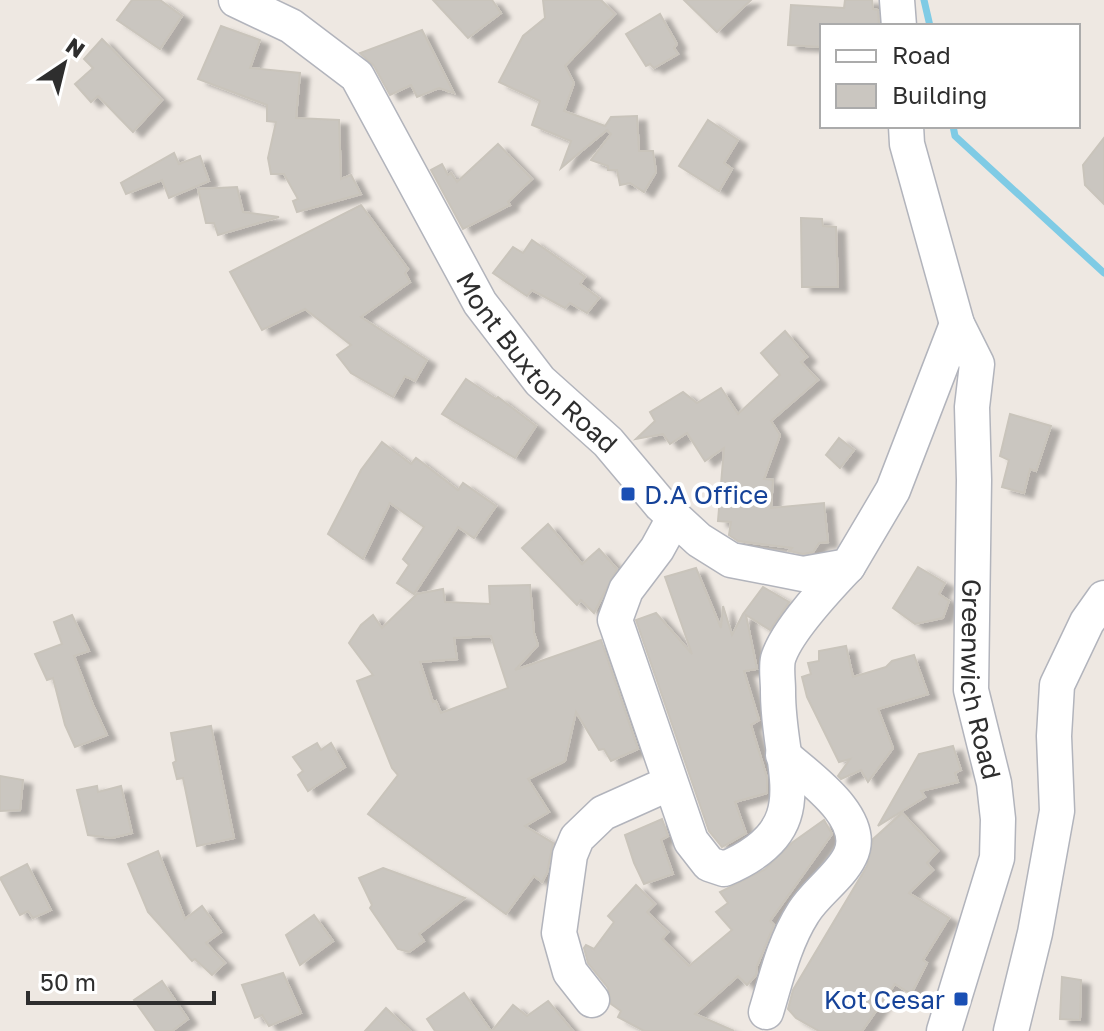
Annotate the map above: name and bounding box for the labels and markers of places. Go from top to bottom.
place label: D.A Office [644,479,768,510]
marker: D.A Office [619,485,637,503]
place label: Kot Cesar [824,984,945,1015]
marker: Kot Cesar [952,990,970,1008]

